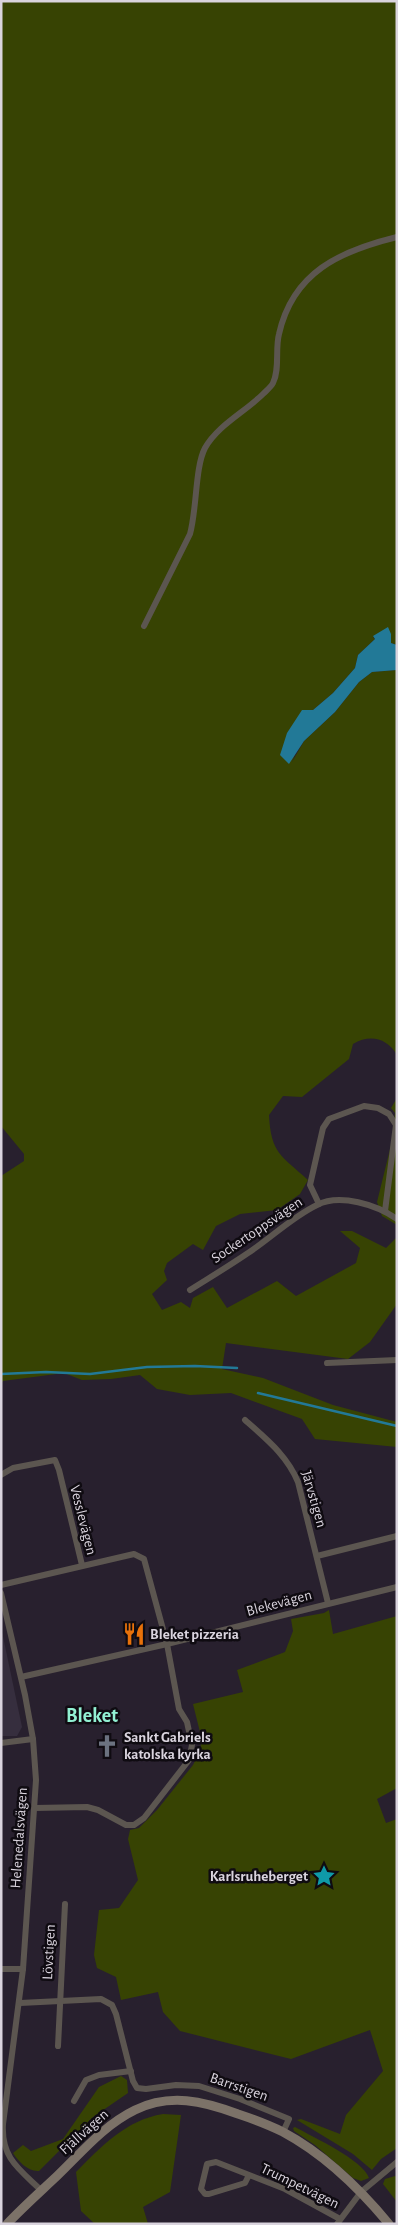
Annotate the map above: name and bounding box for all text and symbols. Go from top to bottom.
street label: Sockertoppsvägen [209,1194,305,1266]
street label: Järvstigen [299,1469,329,1529]
street label: Vesslevägen [67,1484,99,1556]
street label: Blekevägen [245,1587,313,1619]
restaurant icon: Bleket pizzeria [121,1621,147,1647]
place label: Bleket pizzeria [150,1627,239,1642]
district label: Bleket [66,1706,118,1726]
place label: Sankt Gabriels katolska kyrka [124,1730,211,1762]
church icon: Sankt Gabriels katolska kyrka [94,1733,120,1759]
street label: Helenedalsvägen [8,1787,30,1889]
place icon: Karlsruheberget [311,1863,337,1889]
place label: Karlsruheberget [210,1869,308,1884]
street label: Lövstigen [40,1924,58,1980]
street label: Barrstigen [208,2070,270,2104]
street label: Fjällvägen [57,2106,111,2158]
street label: Trumpetvägen [258,2161,342,2211]

